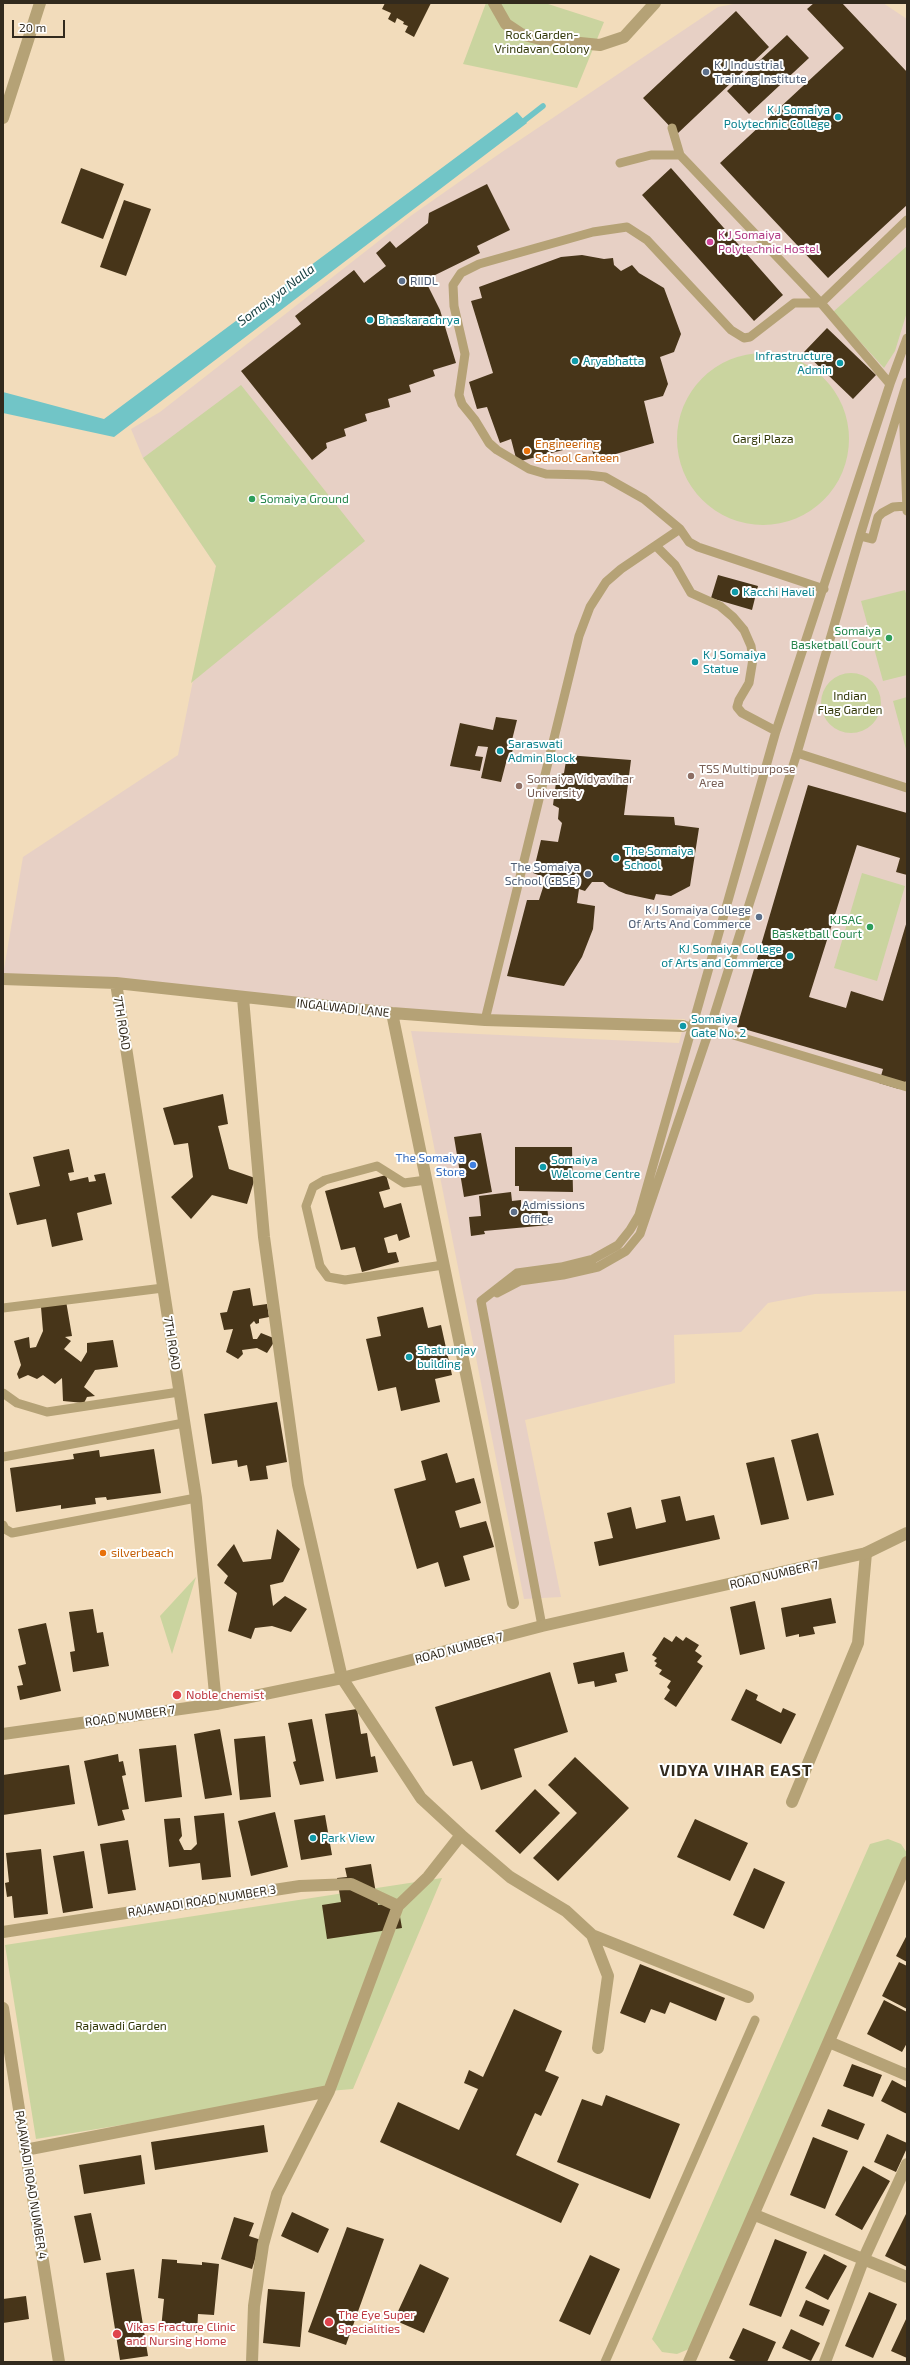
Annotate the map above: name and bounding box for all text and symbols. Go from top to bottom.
scale bar [14,12,67,38]
text: 20 m [19,20,46,34]
park label: Rock Garden- Vrindavan Colony [494,28,590,56]
place label: K J Industrial Training Institute [714,58,807,86]
marker: K J Industrial Training Institute [701,67,711,77]
place label: K J Somaiya Polytechnic College [724,103,830,131]
marker: K J Somaiya Polytechnic College [833,112,843,122]
place label: K J Somaiya Polytechnic Hostel [718,228,819,256]
marker: K J Somaiya Polytechnic Hostel [705,237,715,247]
water label: Somaiyya Nalla [234,261,318,329]
place label: RIIDL [410,274,438,288]
marker: RIIDL [397,276,407,286]
place label: Bhaskarachrya [378,313,460,327]
marker: Bhaskarachrya [365,315,375,325]
place label: Infrastructure Admin [755,349,832,377]
place label: Aryabhatta [583,354,644,368]
marker: Aryabhatta [570,356,580,366]
marker: Infrastructure Admin [835,358,845,368]
park label: Gargi Plaza [732,432,794,446]
place label: Engineering School Canteen [535,437,619,465]
marker: Engineering School Canteen [522,446,532,456]
place label: Somaiya Ground [260,492,349,506]
marker: Somaiya Ground [247,494,257,504]
place label: Kacchi Haveli [743,585,815,599]
marker: Kacchi Haveli [730,587,740,597]
place label: Somaiya Basketball Court [791,624,881,652]
marker: Somaiya Basketball Court [884,633,894,643]
place label: K J Somaiya Statue [703,648,766,676]
marker: K J Somaiya Statue [690,657,700,667]
park label: Indian Flag Garden [817,689,883,717]
place label: Saraswati Admin Block [508,737,575,765]
marker: Saraswati Admin Block [495,746,505,756]
place label: TSS Multipurpose Area [699,762,795,790]
marker: TSS Multipurpose Area [686,771,696,781]
place label: Somaiya Vidyavihar University [527,772,634,800]
marker: Somaiya Vidyavihar University [514,781,524,791]
place label: The Somaiya School [624,844,694,872]
marker: The Somaiya School [611,853,621,863]
place label: The Somaiya School (CBSE) [505,860,580,888]
marker: The Somaiya School (CBSE) [583,869,593,879]
place label: K J Somaiya College Of Arts And Commerce [628,903,751,931]
marker: K J Somaiya College Of Arts And Commerce [754,912,764,922]
place label: KJSAC Basketball Court [772,913,862,941]
marker: KJSAC Basketball Court [865,922,875,932]
place label: KJ Somaiya College of Arts and Commerce [661,942,782,970]
marker: KJ Somaiya College of Arts and Commerce [785,951,795,961]
street label: 7TH ROAD [111,995,133,1051]
street label: INGALWADI LANE [296,996,390,1020]
place label: Somaiya Gate No. 2 [691,1012,746,1040]
marker: Somaiya Gate No. 2 [678,1021,688,1031]
place label: The Somaiya Store [395,1151,465,1179]
place label: Somaiya Welcome Centre [551,1153,640,1181]
marker: The Somaiya Store [468,1160,478,1170]
marker: Somaiya Welcome Centre [538,1162,548,1172]
place label: Admissions Office [522,1198,585,1226]
marker: Admissions Office [509,1207,519,1217]
street label: 7TH ROAD [161,1315,183,1371]
place label: Shatrunjay building [417,1343,476,1371]
marker: Shatrunjay building [404,1352,414,1362]
place label: silverbeach [111,1546,174,1560]
marker: silverbeach [98,1548,108,1558]
street label: ROAD NUMBER 7 [728,1558,820,1592]
street label: ROAD NUMBER 7 [413,1629,505,1667]
place label: Noble chemist [186,1688,264,1702]
marker: Noble chemist [171,1689,183,1701]
street label: ROAD NUMBER 7 [84,1703,176,1729]
district label: VIDYA VIHAR EAST [659,1761,813,1781]
place label: Park View [321,1831,375,1845]
marker: Park View [308,1833,318,1843]
street label: RAJAWADI ROAD NUMBER 3 [127,1882,277,1920]
park label: Rajawadi Garden [75,2019,167,2033]
street label: RAJAWADI ROAD NUMBER 4 [12,2109,50,2261]
place label: The Eye Super Specialities [338,2308,415,2336]
marker: The Eye Super Specialities [323,2316,335,2328]
place label: Vikas Fracture Clinic and Nursing Home [126,2320,236,2348]
marker: Vikas Fracture Clinic and Nursing Home [111,2328,123,2340]

